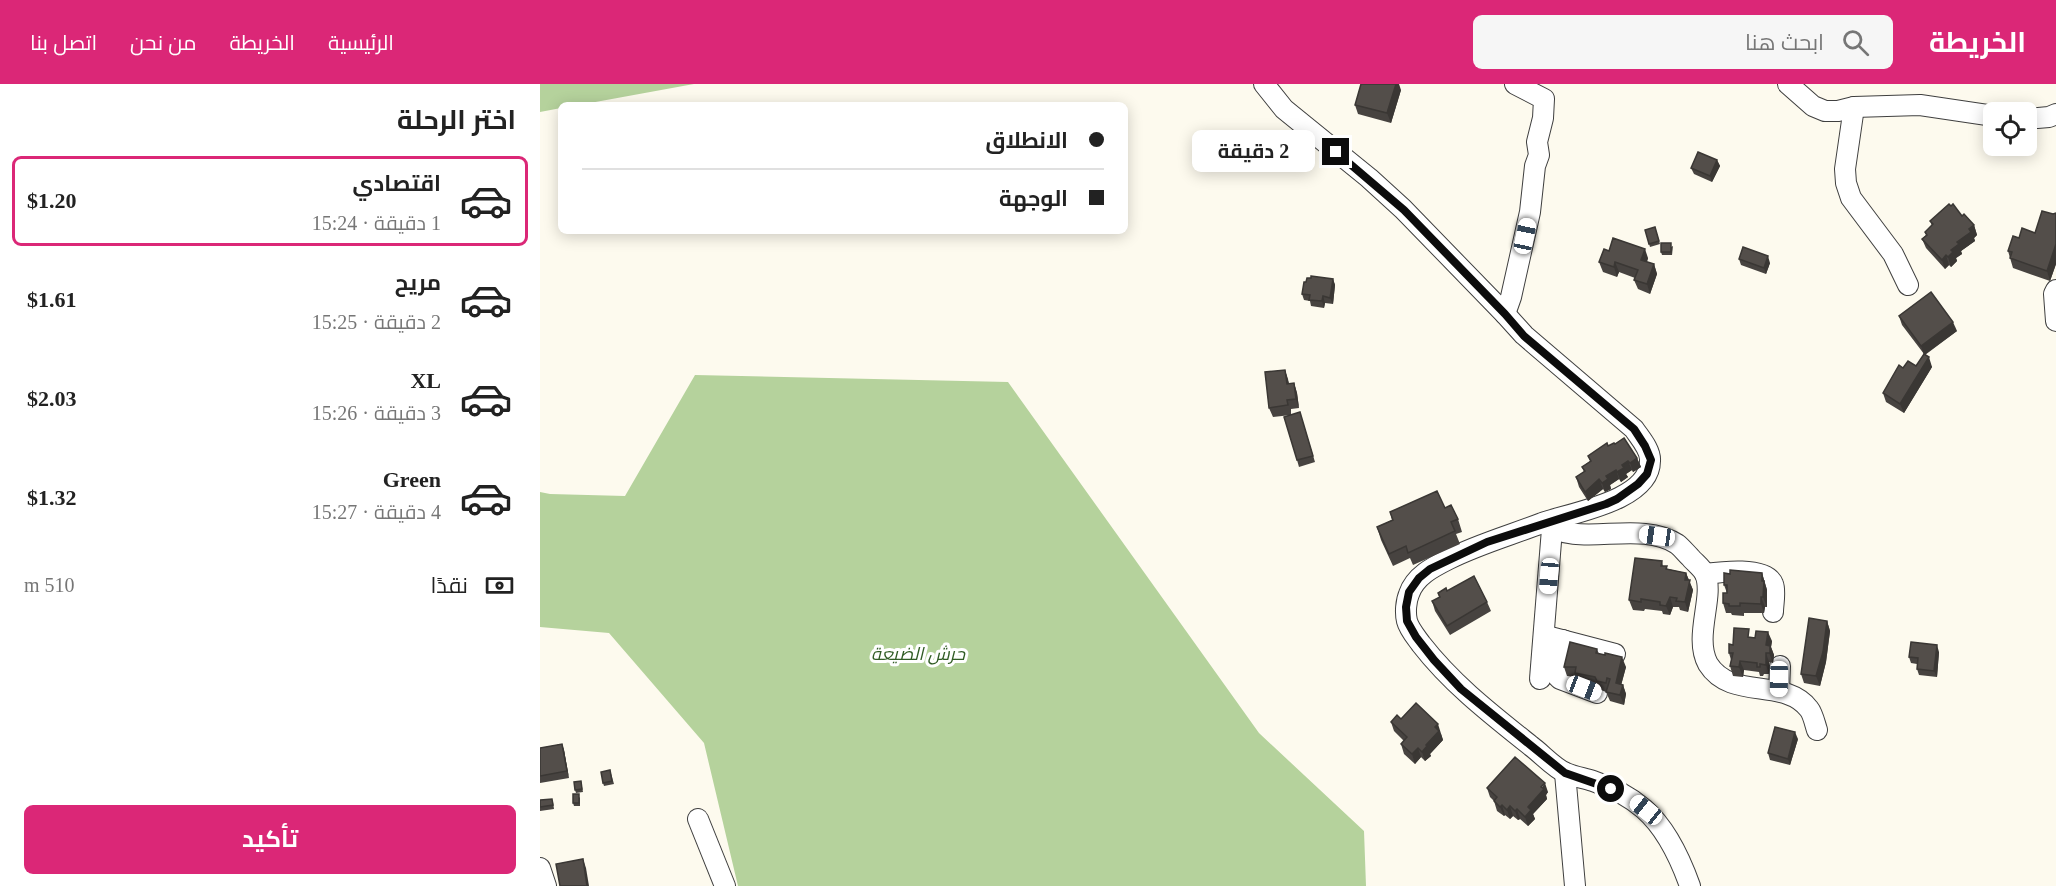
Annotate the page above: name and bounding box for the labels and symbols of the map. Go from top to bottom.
callout: 2 دقيقة [1192,131,1315,173]
route end [1322,138,1349,165]
car [1512,217,1538,255]
car [1638,525,1676,547]
car [1538,557,1560,595]
park label: حرش الضيعة [871,644,966,665]
car [1770,661,1788,697]
car [1564,673,1604,703]
route start [1597,775,1624,802]
car [1626,792,1666,828]

